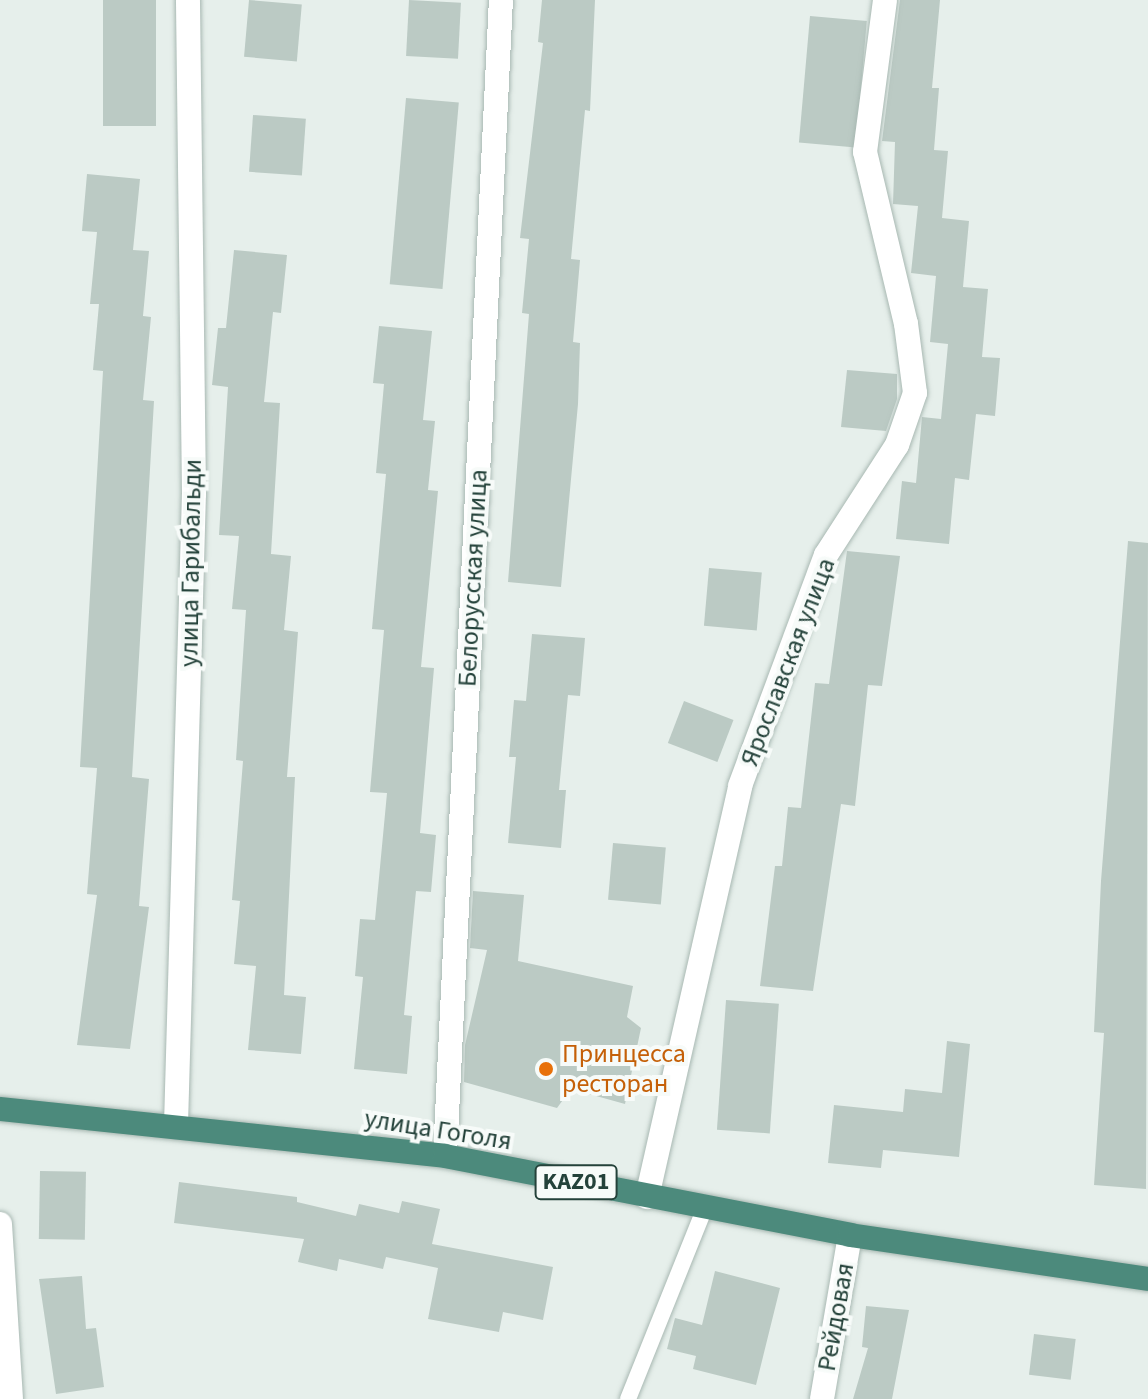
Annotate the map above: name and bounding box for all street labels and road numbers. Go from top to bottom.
street label: улица Гарибальди [174,459,208,667]
street label: Белорусская улица [452,468,494,688]
street label: Ярославская улица [734,554,842,770]
street label: улица Гоголя [362,1103,514,1157]
road number: KАZ01 [534,1162,618,1202]
street label: Рейдовая [811,1260,861,1374]

